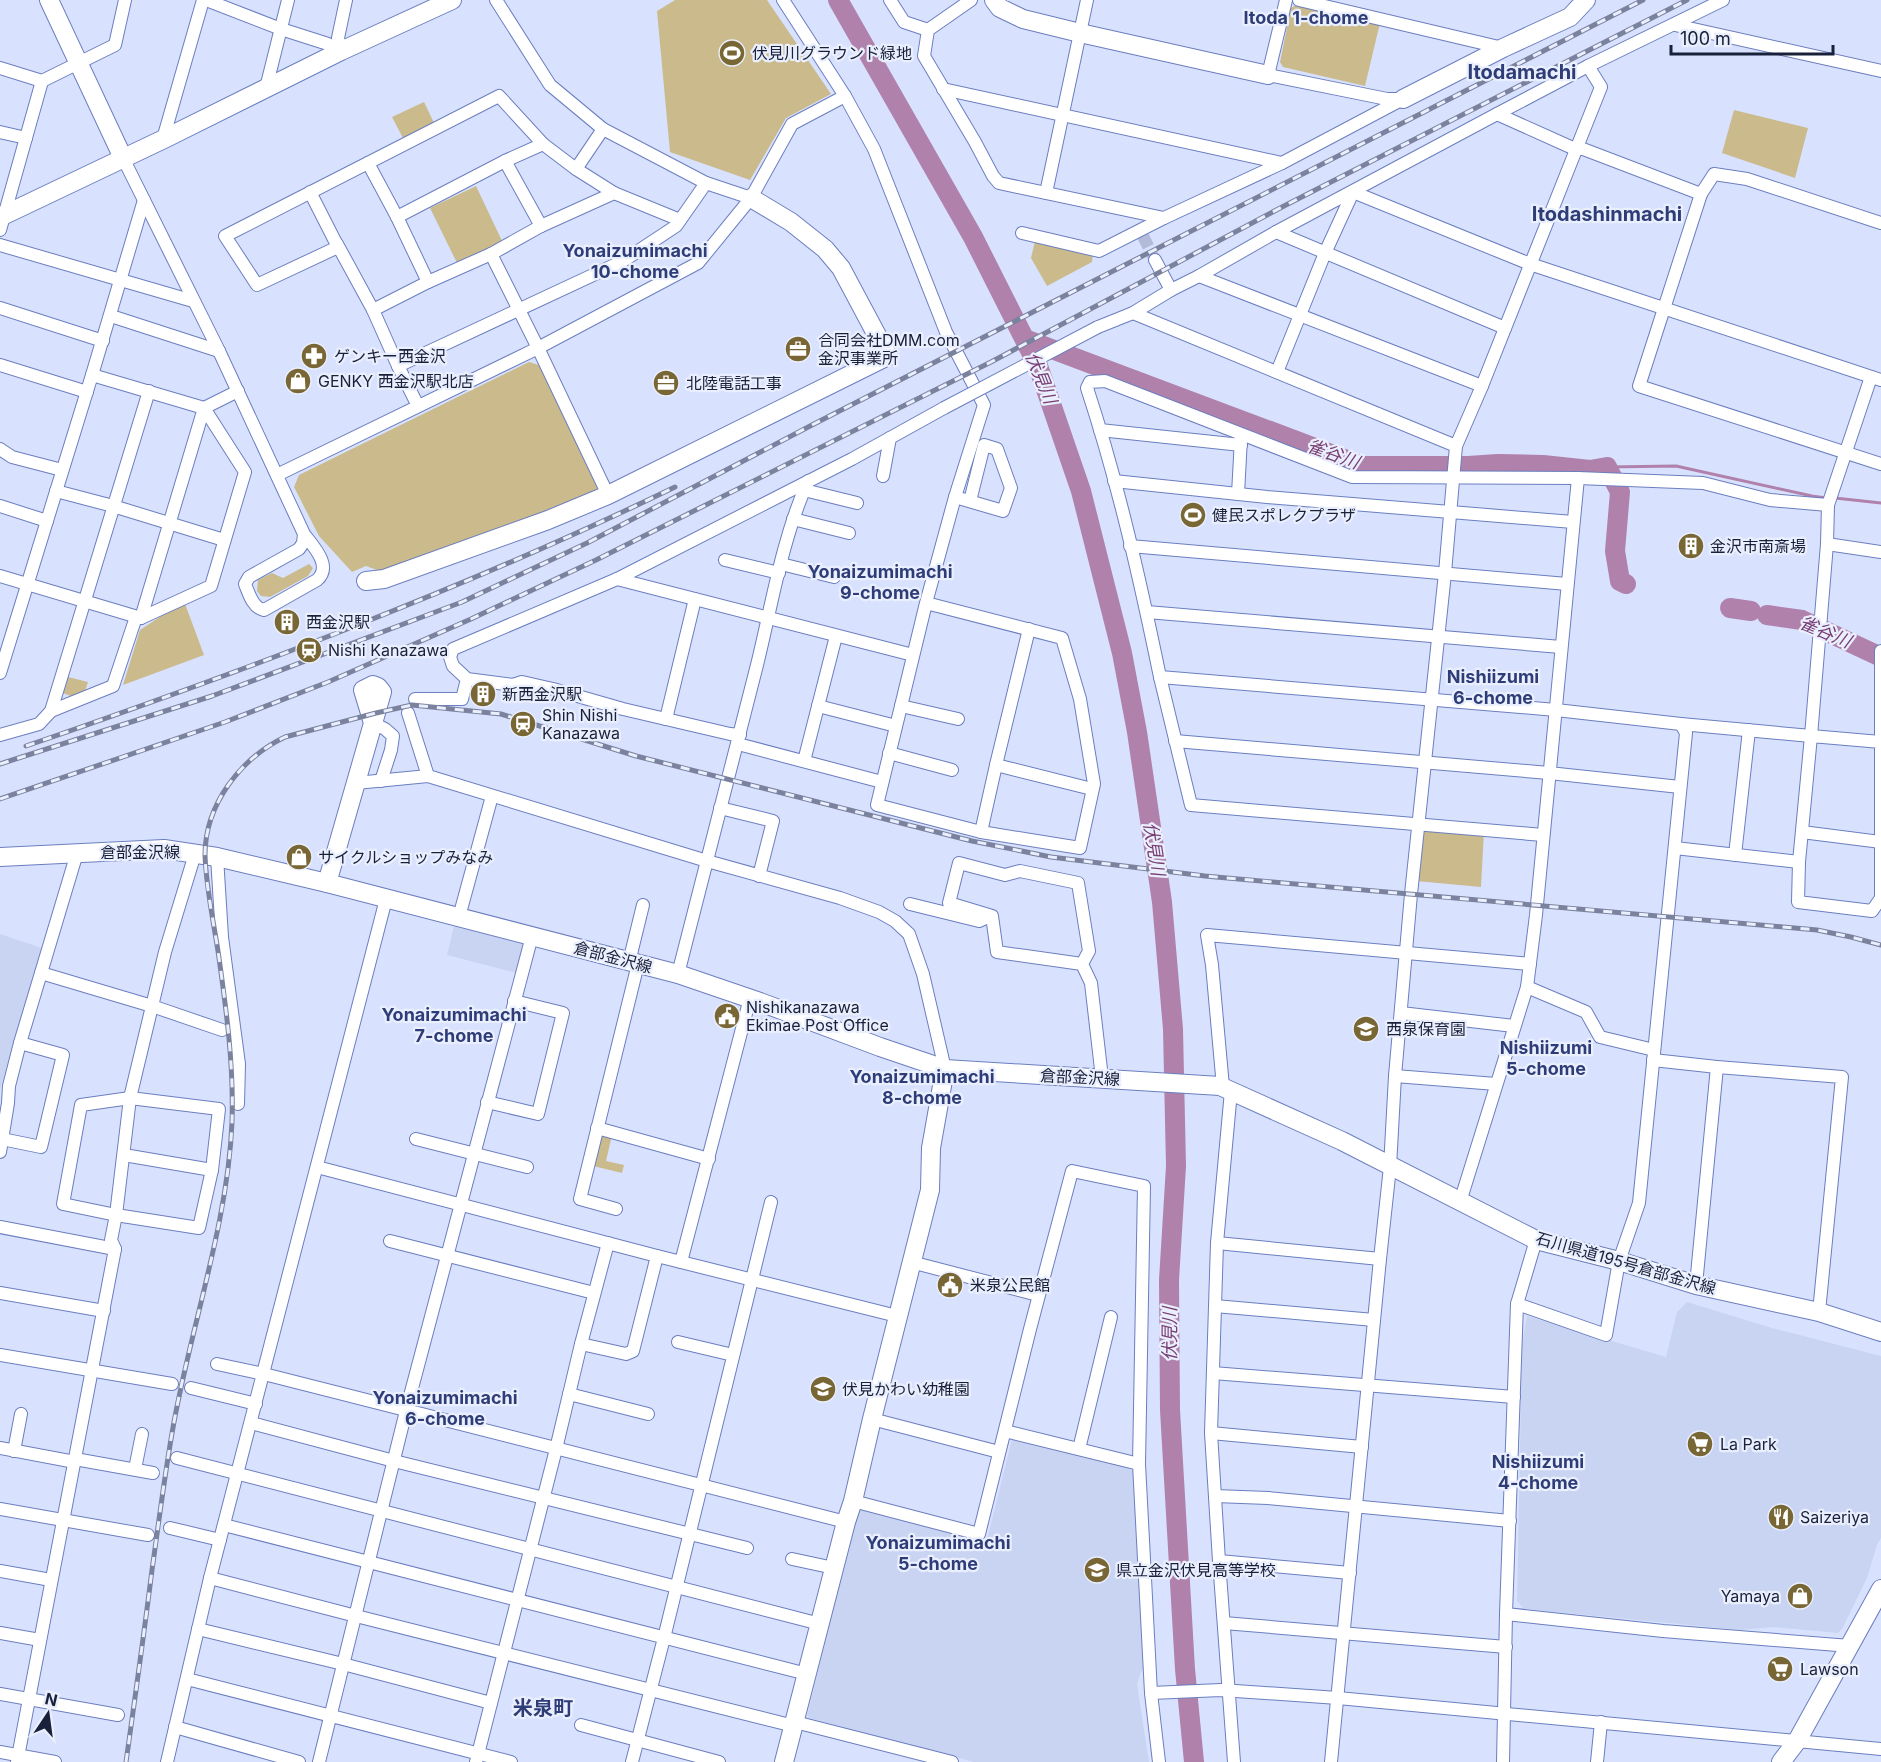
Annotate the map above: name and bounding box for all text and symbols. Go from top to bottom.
district label: Itoda 1-chome [1244,7,1369,28]
scale bar [1671,18,1833,56]
text: 100 m [1680,28,1731,49]
sports icon: 伏見川グラウンド緑地 [717,38,747,68]
place label: 伏見川グラウンド緑地 [752,43,912,63]
district label: Itodamachi [1467,60,1577,84]
district label: Itodashinmachi [1532,202,1682,226]
district label: Yonaizumimachi 10-chome [562,240,708,282]
place label: 合同会社DMM.com 金沢事業所 [818,330,960,368]
office icon: 合同会社DMM.com 金沢事業所 [783,334,813,364]
pharmacy icon: ゲンキー西金沢 [299,341,329,371]
place label: ゲンキー西金沢 [334,346,446,366]
water label: 伏見川 [1022,349,1062,409]
shop icon: GENKY 西金沢駅北店 [283,366,313,396]
office icon: 北陸電話工事 [651,368,681,398]
place label: GENKY 西金沢駅北店 [318,371,474,391]
place label: 北陸電話工事 [686,373,782,393]
water label: 雀谷川 [1304,434,1364,473]
sports icon: 健民スポレクプラザ [1178,500,1208,530]
place label: 健民スポレクプラザ [1212,505,1356,525]
building icon: 金沢市南斎場 [1676,531,1706,561]
place label: 金沢市南斎場 [1710,536,1806,556]
district label: Yonaizumimachi 9-chome [807,561,953,603]
building icon: 西金沢駅 [272,607,302,637]
water label: 雀谷川 [1796,611,1856,653]
place label: 西金沢駅 [306,612,370,632]
station icon: Nishi Kanazawa [294,635,324,665]
place label: Nishi Kanazawa [328,640,448,660]
district label: Nishiizumi 6-chome [1447,666,1539,708]
building icon: 新西金沢駅 [468,679,498,709]
place label: 新西金沢駅 [502,684,582,704]
place label: Shin Nishi Kanazawa [542,705,620,743]
station icon: Shin Nishi Kanazawa [508,709,538,739]
water label: 伏見川 [1140,821,1169,879]
street label: 倉部金沢線 [100,842,180,862]
shop icon: サイクルショップみなみ [284,842,314,872]
place label: サイクルショップみなみ [318,847,493,867]
street label: 倉部金沢線 [572,937,654,977]
place label: Nishikanazawa Ekimae Post Office [746,997,889,1035]
public building icon: Nishikanazawa Ekimae Post Office [712,1001,742,1031]
district label: Yonaizumimachi 7-chome [381,1004,527,1046]
school or university icon: 西泉保育園 [1351,1014,1381,1044]
place label: 西泉保育園 [1386,1019,1466,1039]
district label: Nishiizumi 5-chome [1500,1037,1592,1079]
street label: 倉部金沢線 [1040,1065,1120,1089]
district label: Yonaizumimachi 8-chome [849,1066,995,1108]
street label: 石川県道195号倉部金沢線 [1534,1228,1718,1298]
public building icon: 米泉公民館 [935,1270,965,1300]
place label: 米泉公民館 [970,1275,1050,1295]
water label: 伏見川 [1159,1305,1180,1361]
school or university icon: 伏見かわい幼稚園 [808,1374,838,1404]
place label: 伏見かわい幼稚園 [842,1379,970,1399]
district label: Yonaizumimachi 6-chome [372,1387,518,1429]
supermarket icon: La Park [1685,1429,1715,1459]
place label: La Park [1720,1434,1777,1454]
district label: Nishiizumi 4-chome [1492,1451,1584,1493]
restaurant icon: Saizeriya [1766,1502,1796,1532]
place label: Saizeriya [1800,1507,1869,1527]
district label: Yonaizumimachi 5-chome [865,1532,1011,1574]
school or university icon: 県立金沢伏見高等学校 [1082,1555,1112,1585]
place label: 県立金沢伏見高等学校 [1116,1560,1276,1580]
shop icon: Yamaya [1785,1581,1815,1611]
place label: Yamaya [1721,1586,1780,1606]
supermarket icon: Lawson [1765,1654,1795,1684]
place label: Lawson [1800,1659,1859,1679]
north arrow [18,1684,78,1744]
text: N [43,1688,60,1711]
district label: 米泉町 [513,1696,573,1720]

